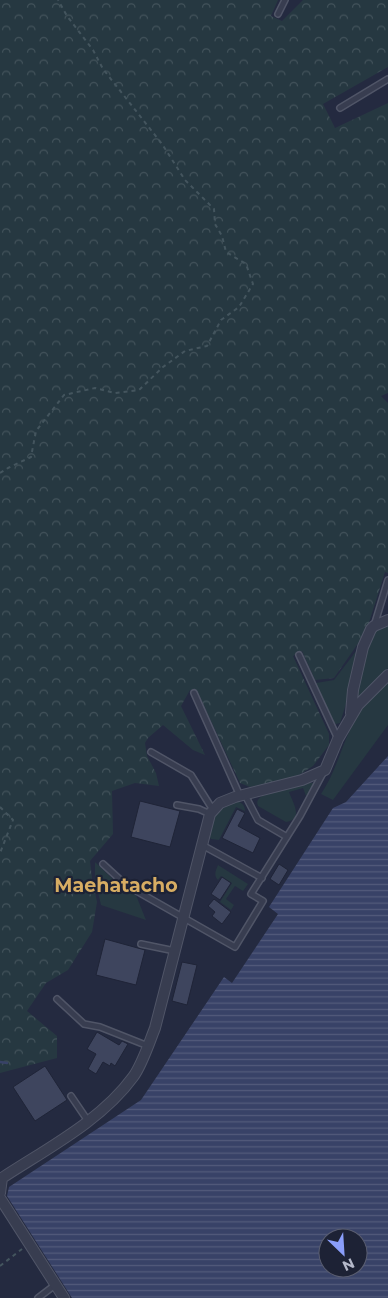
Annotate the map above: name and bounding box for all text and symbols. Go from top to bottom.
district label: Maehatacho [54,874,178,897]
north arrow [318,1228,368,1278]
text: N [340,1254,357,1275]

